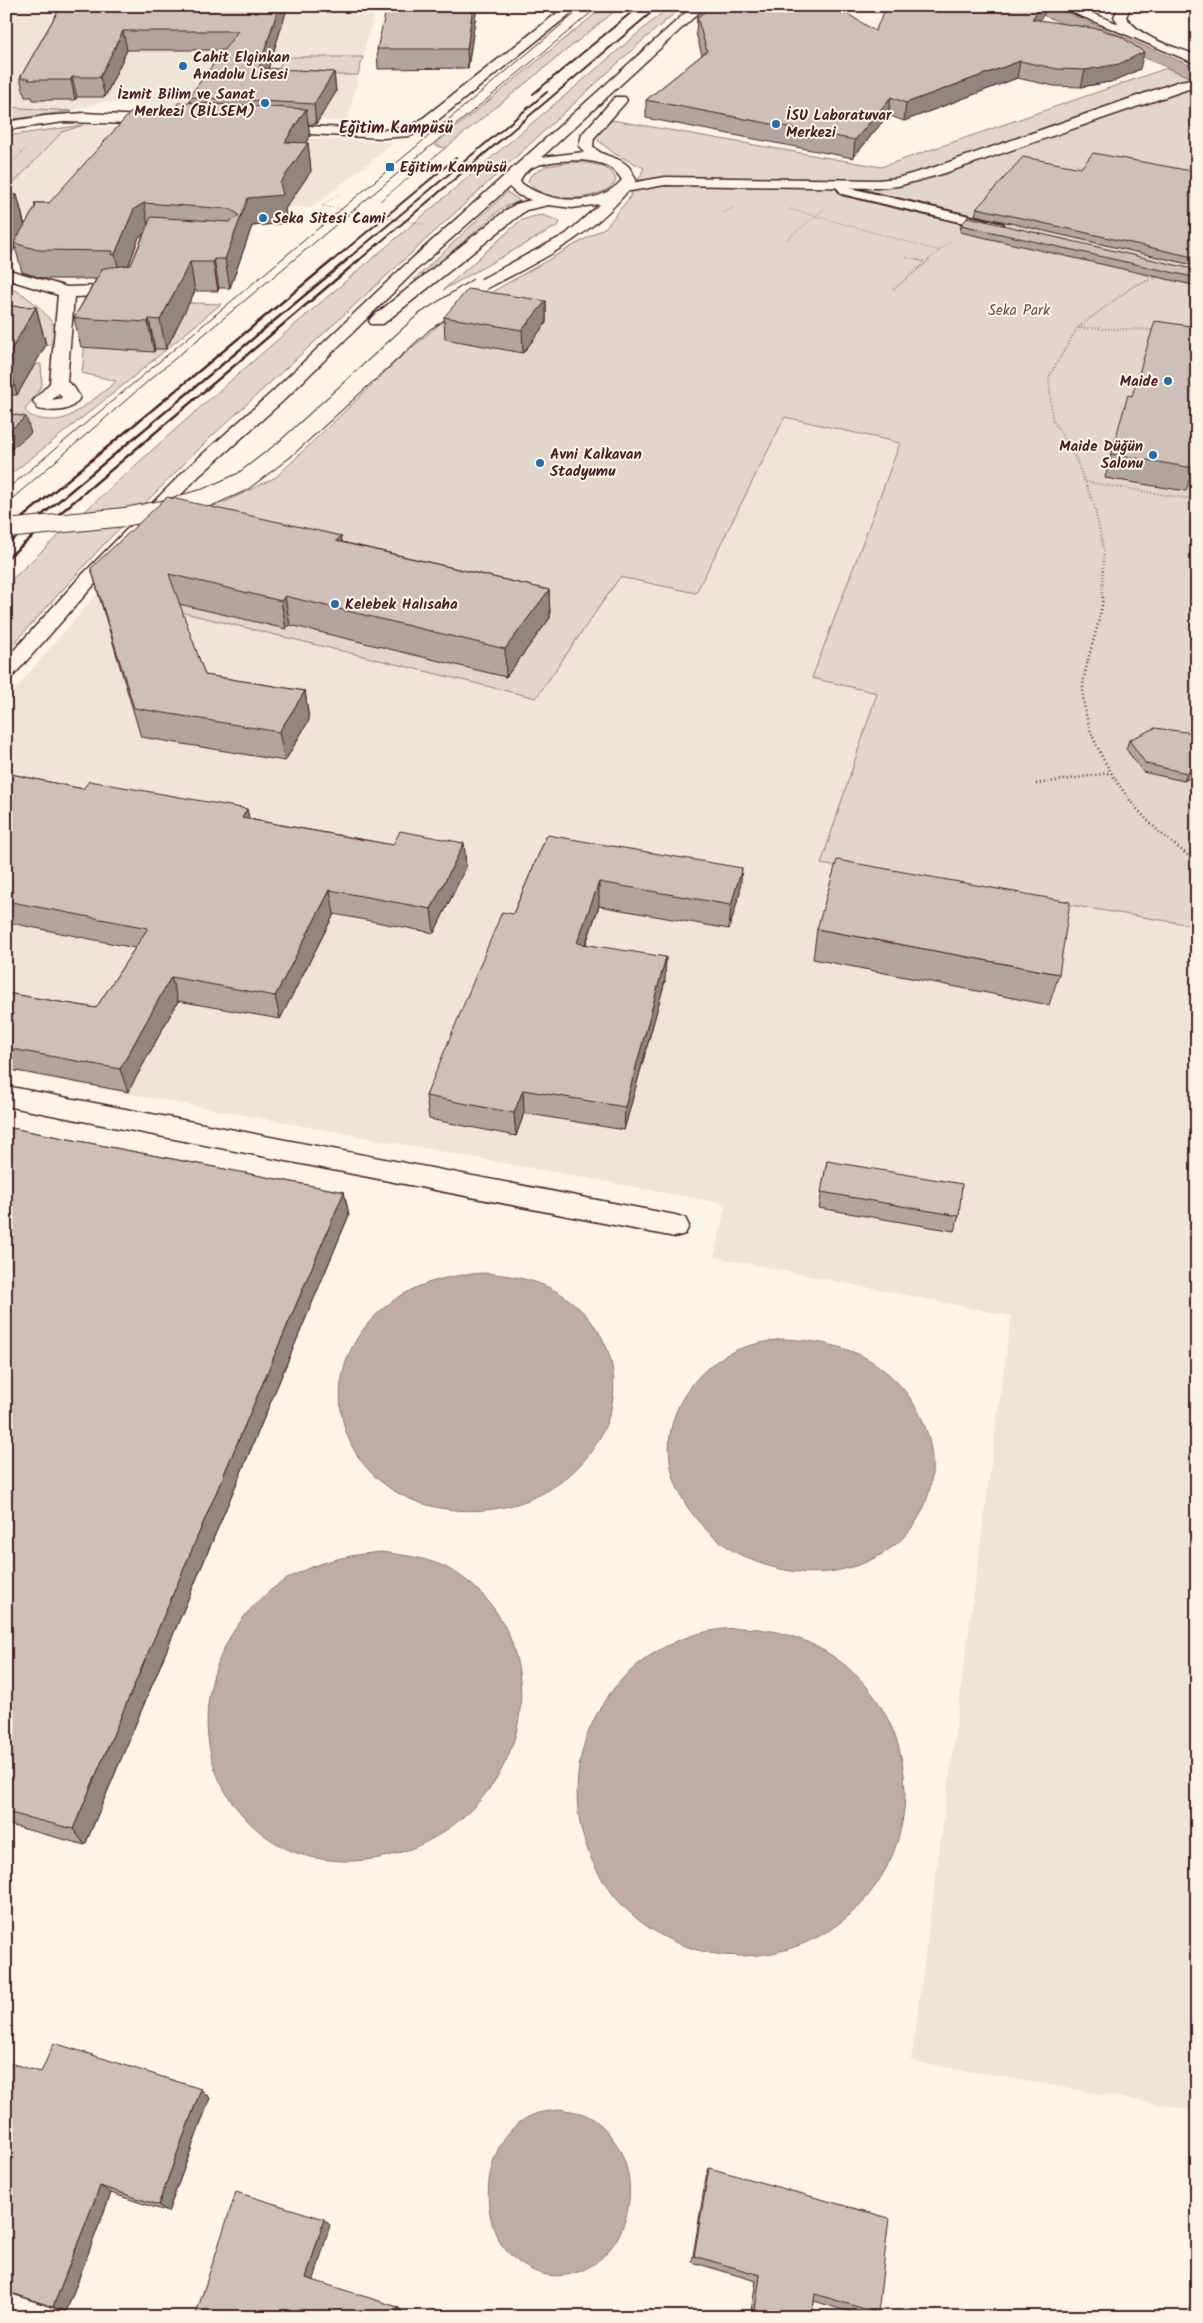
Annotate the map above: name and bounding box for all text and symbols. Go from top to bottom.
place label: Cahit Elginkan Anadolu Lisesi [193,46,290,87]
marker: Cahit Elginkan Anadolu Lisesi [177,60,189,72]
place label: İzmit Bilim ve Sanat Merkezi (BİLSEM) [117,83,255,124]
marker: İzmit Bilim ve Sanat Merkezi (BİLSEM) [259,97,271,109]
place label: İSU Laboratuvar Merkezi [786,104,892,145]
district label: Eğitim Kampüsü [339,116,453,141]
marker: İSU Laboratuvar Merkezi [770,118,782,130]
place label: Eğitim Kampüsü [400,156,507,180]
marker: Eğitim Kampüsü [384,161,396,173]
place label: Seka Sitesi Cami [273,207,387,231]
marker: Seka Sitesi Cami [257,212,269,224]
park label: Seka Park [988,299,1051,323]
place label: Maide [1120,370,1159,394]
marker: Maide [1162,375,1174,387]
place label: Maide Düğün Salonu [1059,435,1144,476]
place label: Avni Kalkavan Stadyumu [550,443,642,484]
marker: Maide Düğün Salonu [1147,449,1159,461]
marker: Avni Kalkavan Stadyumu [534,457,546,469]
place label: Kelebek Halısaha [345,593,458,617]
marker: Kelebek Halısaha [329,598,341,610]

